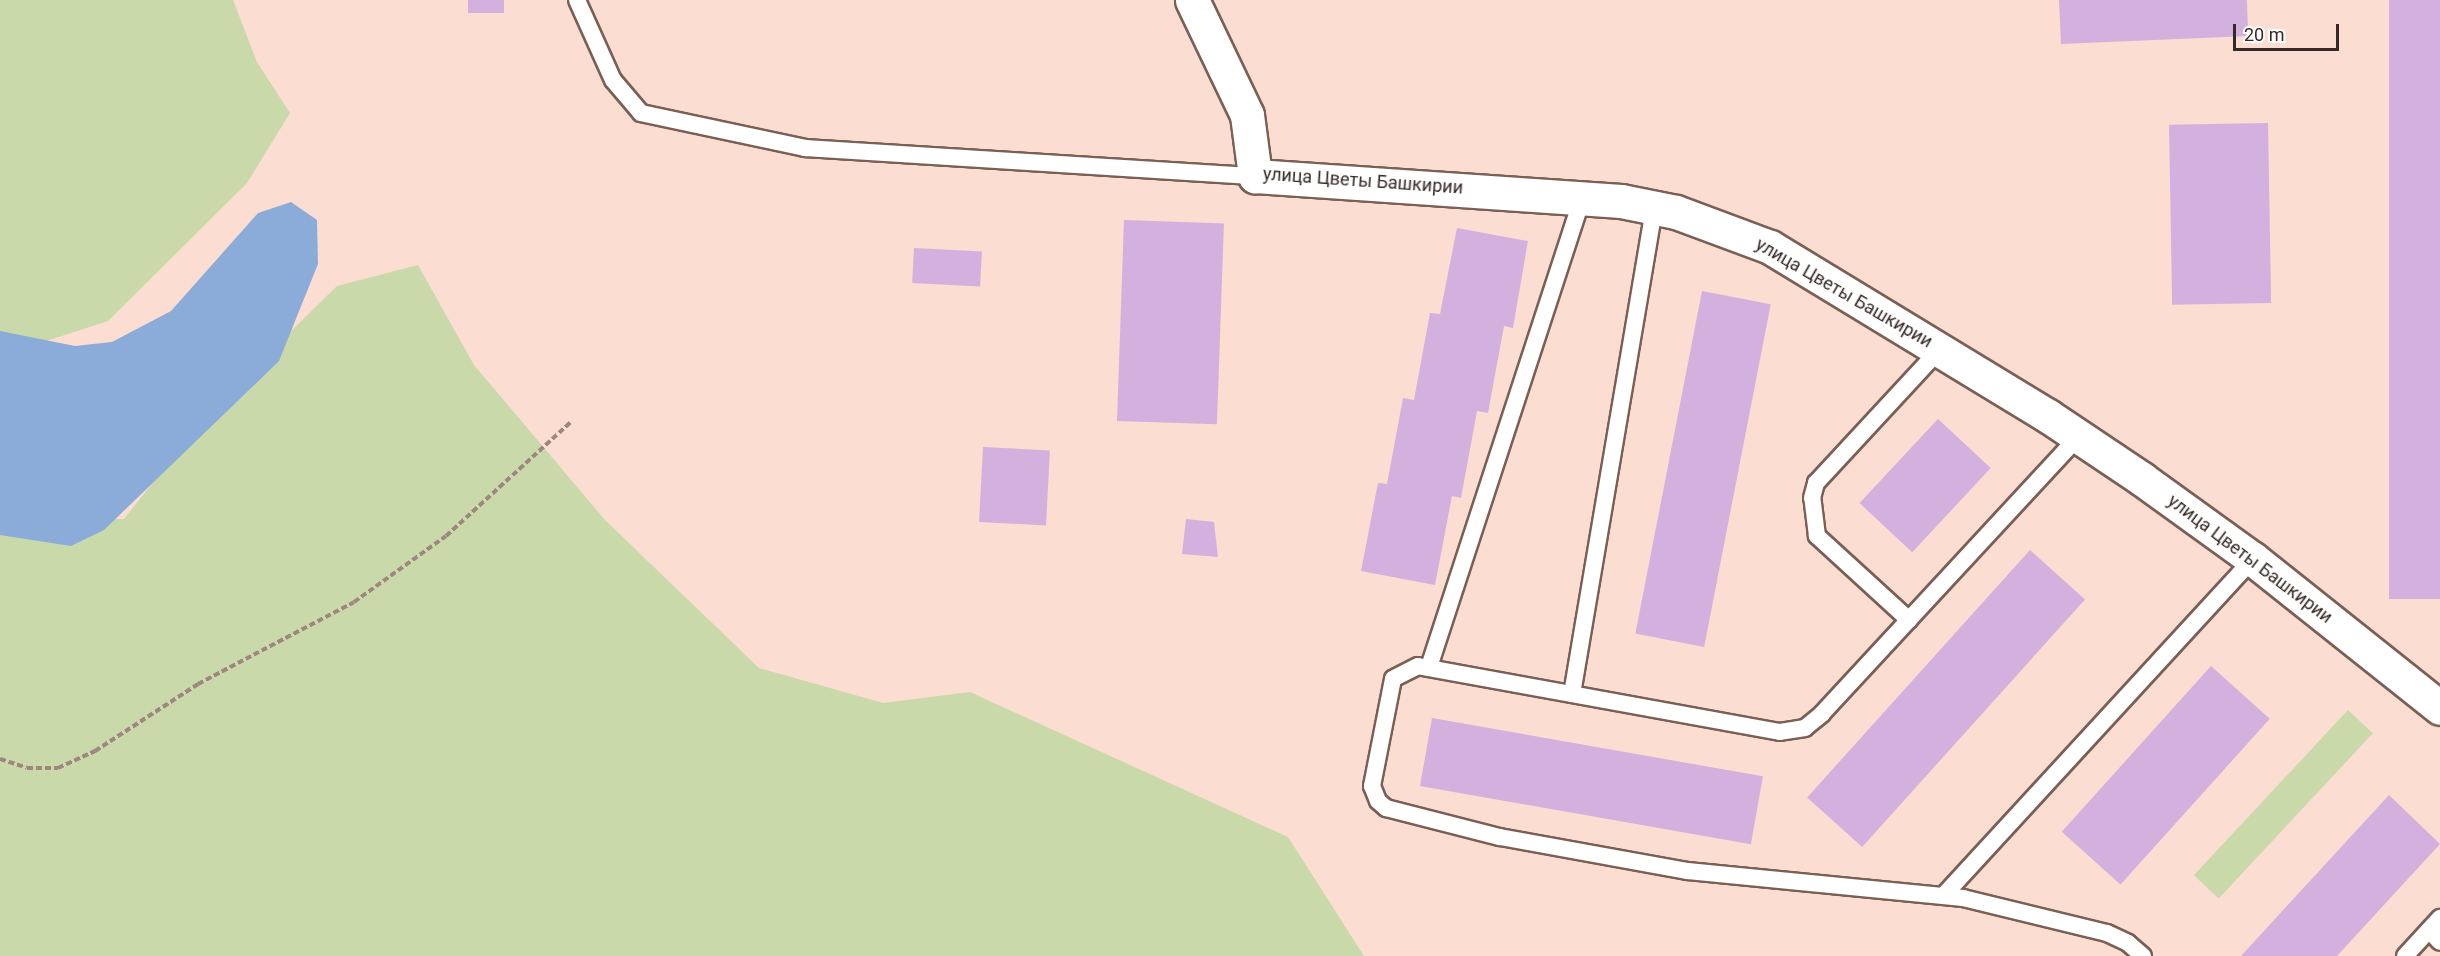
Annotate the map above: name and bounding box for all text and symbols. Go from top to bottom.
scale bar [2236,12,2342,50]
text: 20 m [2244,24,2284,45]
street label: улица Цветы Башкирии [1262,163,1464,199]
street label: улица Цветы Башкирии [1752,234,1936,352]
street label: улица Цветы Башкирии [2163,490,2337,628]

